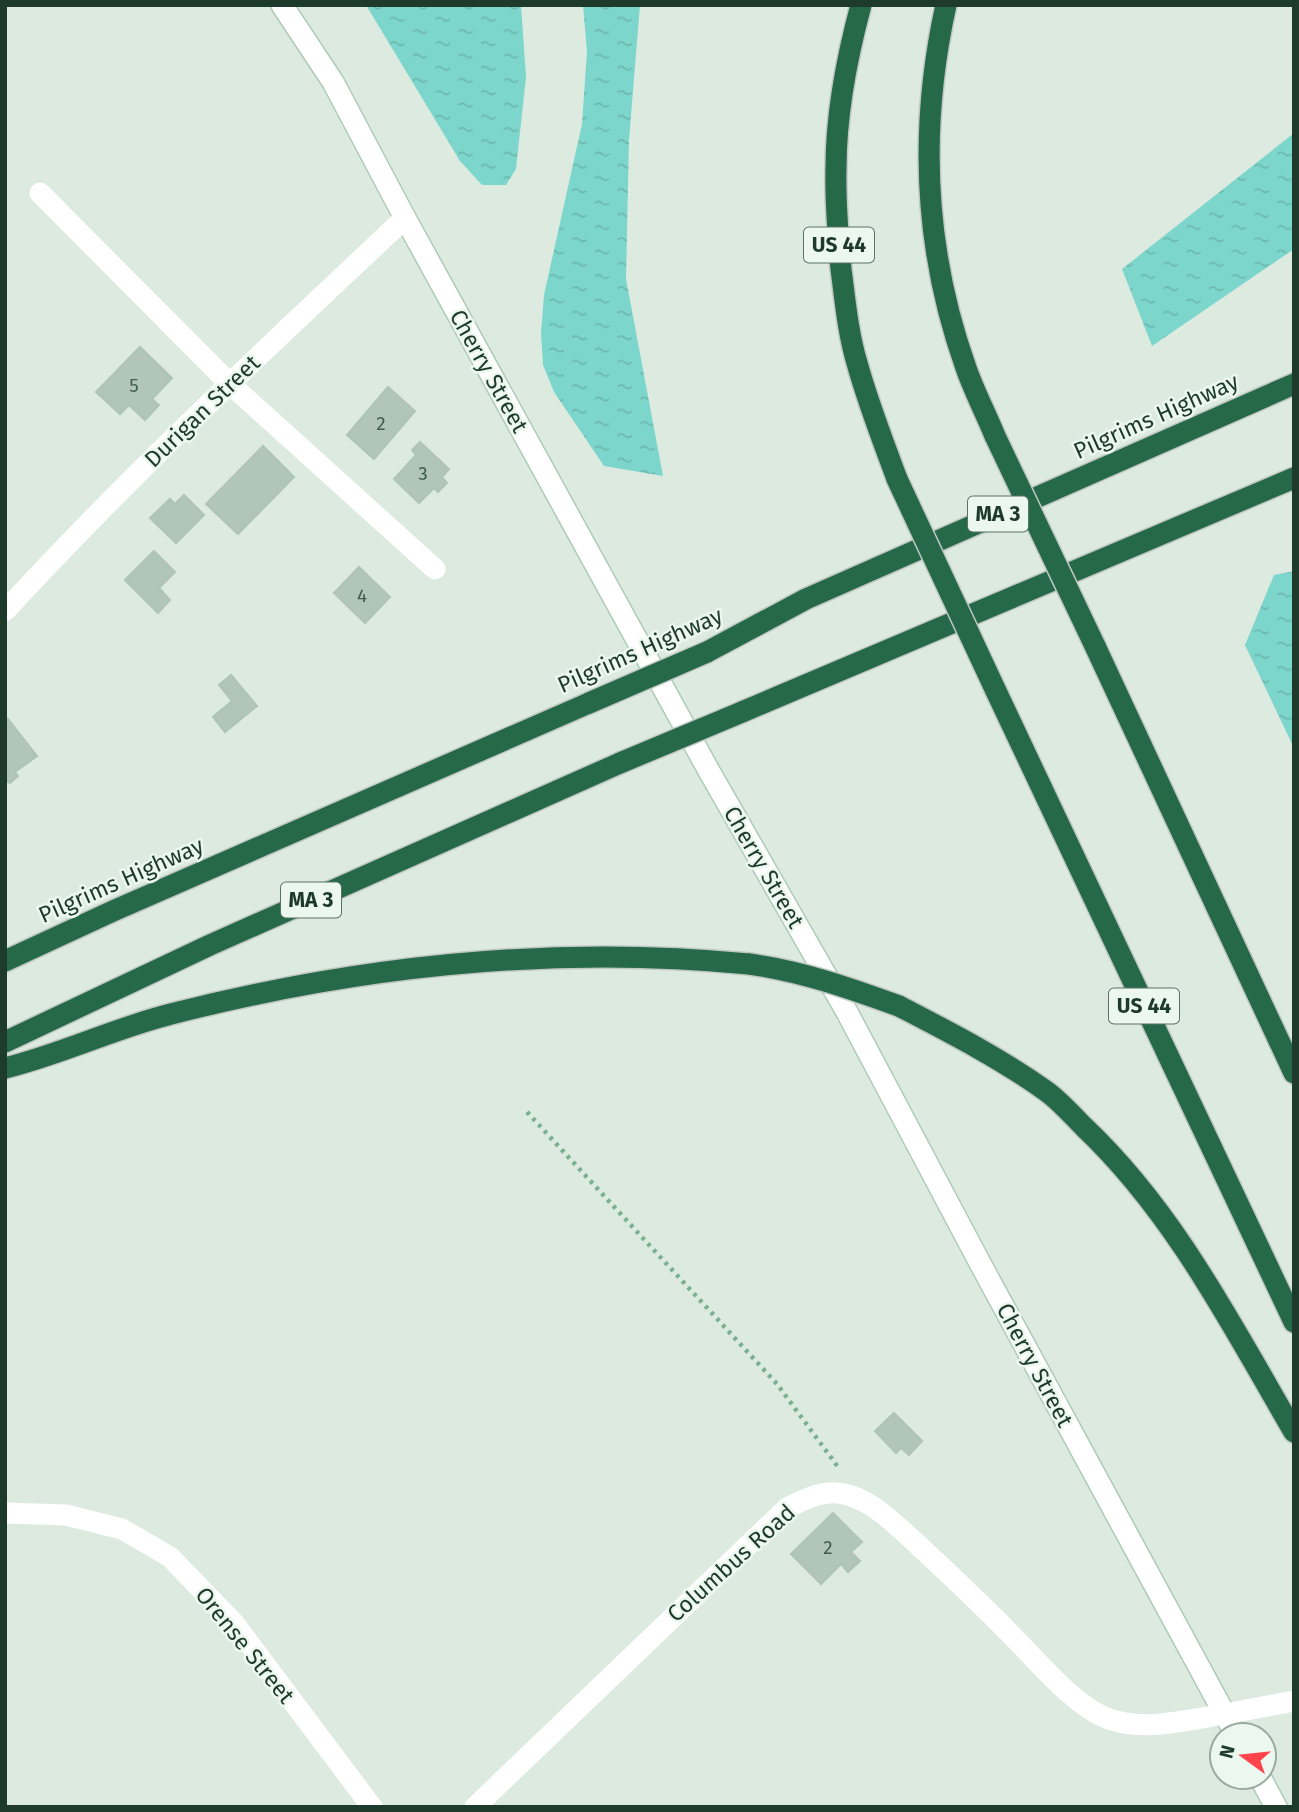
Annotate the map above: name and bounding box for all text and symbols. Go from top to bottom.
road number: US 44 [804,228,874,262]
street label: Cherry Street [444,305,535,438]
street label: Durigan Street [138,348,266,473]
street label: Pilgrims Highway [1069,367,1243,465]
house number: 5 [129,374,139,397]
house number: 2 [376,412,386,435]
house number: 3 [418,462,428,485]
road number: MA 3 [968,496,1028,532]
house number: 4 [357,584,367,607]
street label: Pilgrims Highway [553,601,727,699]
street label: Cherry Street [718,801,811,934]
street label: Pilgrims Highway [34,831,208,929]
road number: MA 3 [281,883,341,918]
road number: US 44 [1109,988,1179,1024]
street label: Cherry Street [991,1298,1080,1432]
street label: Columbus Road [661,1498,801,1628]
house number: 2 [823,1536,833,1559]
street label: Orense Street [189,1581,301,1709]
north arrow [1208,1721,1278,1791]
text: N [1214,1743,1240,1761]

